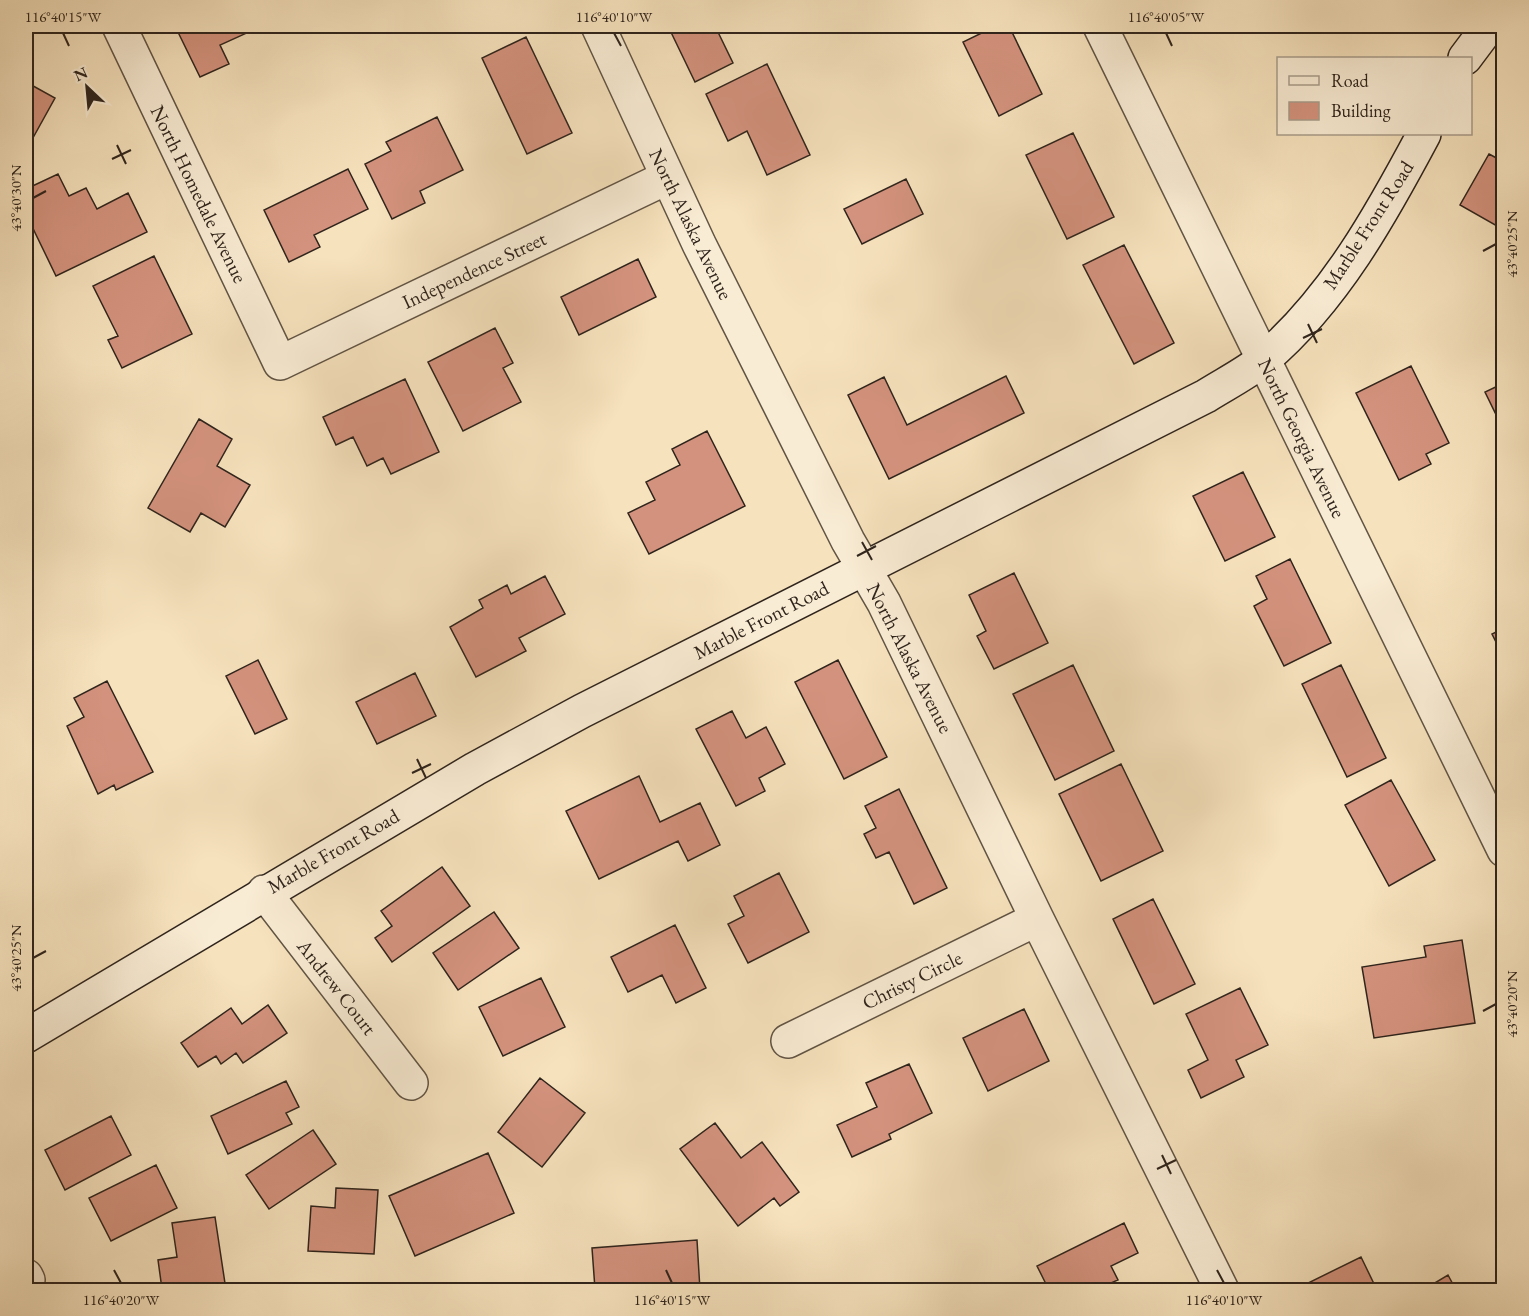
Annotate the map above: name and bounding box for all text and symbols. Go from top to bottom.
text: 116°40'15"W [25,7,101,26]
text: 116°40'10"W [576,7,652,26]
text: 116°40'05"W [1128,7,1204,26]
north arrow [57,57,117,117]
legend [1277,57,1472,135]
text: N [70,62,91,86]
text: Road [1331,69,1370,92]
text: Building [1331,99,1391,122]
street label: North Homedale Avenue [145,101,253,287]
street label: North Alaska Avenue [643,144,739,304]
street label: Marble Front Road [1317,155,1420,294]
text: 43°40'30"N [6,164,25,232]
text: 43°40'25"N [1502,210,1521,278]
street label: Independence Street [398,225,551,315]
street label: North Georgia Avenue [1252,354,1352,522]
street label: Marble Front Road [689,574,834,665]
street label: North Alaska Avenue [861,579,959,738]
street label: Marble Front Road [262,802,405,899]
text: 43°40'25"N [6,924,25,992]
street label: Andrew Court [291,933,383,1041]
street label: Christy Circle [858,945,966,1015]
text: 43°40'20"N [1502,970,1521,1038]
text: 116°40'20"W [83,1290,159,1309]
text: 116°40'15"W [634,1290,710,1309]
text: 116°40'10"W [1186,1290,1262,1309]

